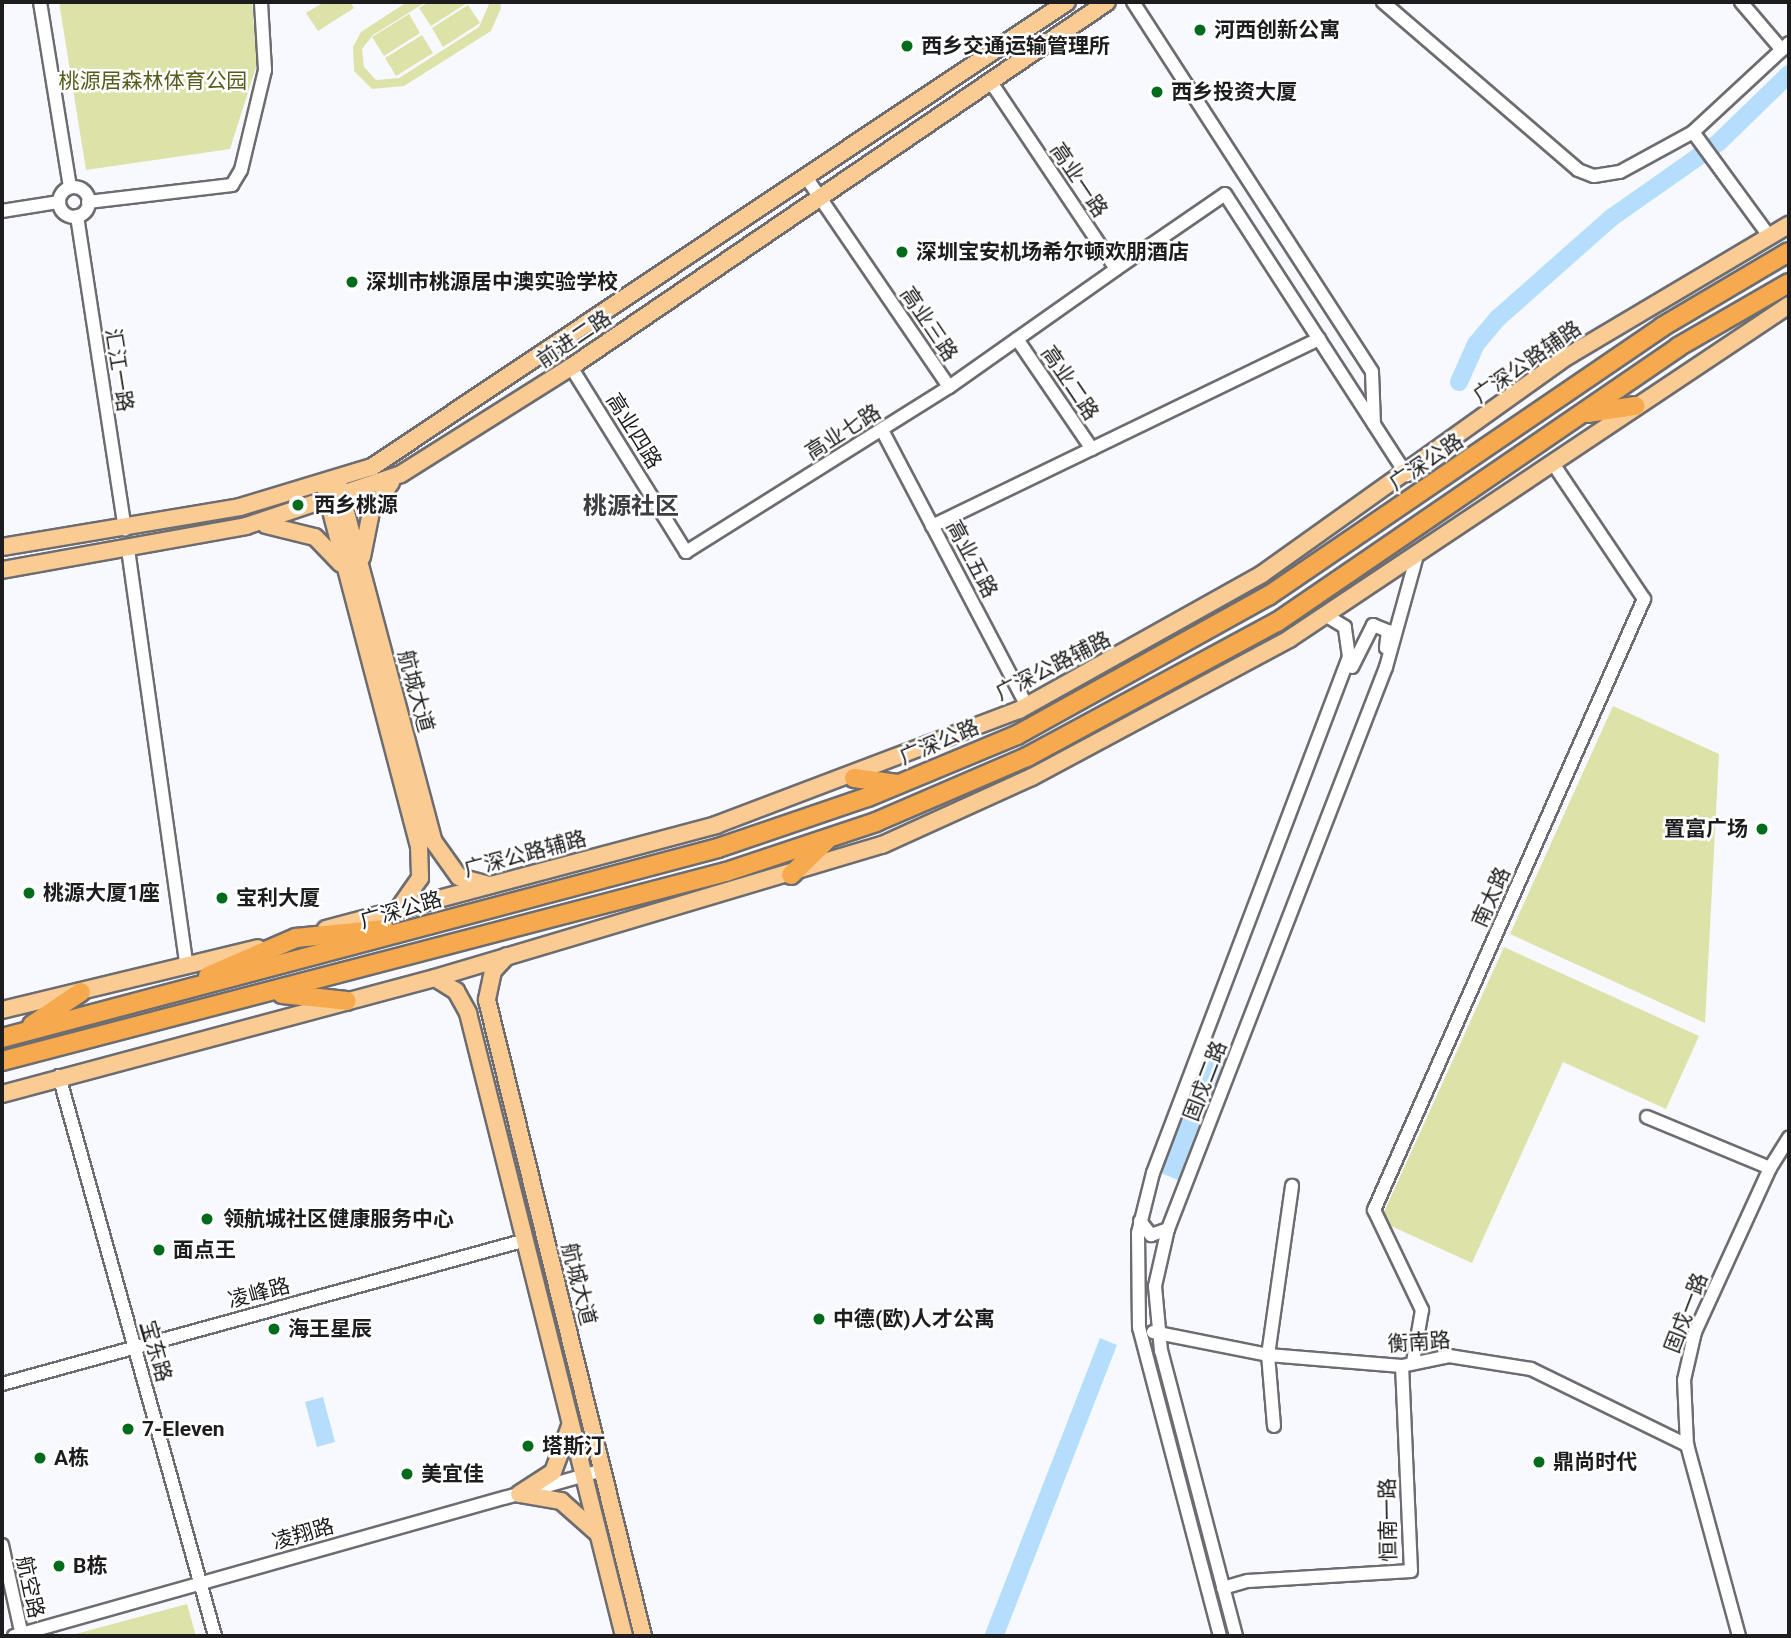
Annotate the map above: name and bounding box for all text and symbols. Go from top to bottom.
place label: 河西创新公寓 [1214,17,1340,43]
marker: 河西创新公寓 [1192,22,1208,38]
place label: 西乡交通运输管理所 [921,33,1110,59]
marker: 西乡交通运输管理所 [899,38,915,54]
park label: 桃源居森林体育公园 [59,68,247,94]
place label: 西乡投资大厦 [1171,79,1297,105]
marker: 西乡投资大厦 [1149,84,1165,100]
street label: 高业一路 [1045,138,1113,222]
place label: 深圳宝安机场希尔顿欢朋酒店 [916,239,1189,265]
marker: 深圳宝安机场希尔顿欢朋酒店 [894,244,910,260]
place label: 深圳市桃源居中澳实验学校 [366,269,618,295]
marker: 深圳市桃源居中澳实验学校 [344,274,360,290]
street label: 高业三路 [895,282,963,366]
street label: 前进二路 [532,305,616,373]
street label: 广深公路辅路 [1468,316,1586,408]
street label: 汇江一路 [100,327,138,413]
street label: 高业二路 [1036,341,1104,425]
street label: 高业四路 [601,389,667,473]
street label: 高业七路 [801,399,885,465]
street label: 广深公路 [1384,428,1468,496]
place label: 西乡桃源 [314,492,398,518]
district label: 桃源社区 [583,493,679,521]
marker: 西乡桃源 [288,495,308,515]
street label: 高业五路 [941,516,1003,602]
street label: 广深公路辅路 [991,626,1115,706]
street label: 航城大道 [393,647,439,735]
street label: 广深公路 [895,714,983,770]
place label: 置富广场 [1664,816,1748,842]
marker: 置富广场 [1754,821,1770,837]
street label: 广深公路辅路 [461,826,589,882]
street label: 南太路 [1467,863,1515,931]
place label: 桃源大厦1座 [43,880,160,906]
marker: 桃源大厦1座 [21,885,37,901]
place label: 宝利大厦 [236,885,320,911]
street label: 广深公路 [357,886,445,934]
marker: 宝利大厦 [214,890,230,906]
street label: 固戍二路 [1178,1037,1232,1125]
place label: 领航城社区健康服务中心 [223,1206,454,1232]
marker: 领航城社区健康服务中心 [197,1209,217,1229]
place label: 面点王 [173,1237,236,1263]
street label: 航城大道 [557,1240,601,1328]
marker: 面点王 [151,1242,167,1258]
street label: 固戍一路 [1659,1269,1713,1357]
street label: 凌峰路 [225,1273,293,1313]
place label: 中德(欧)人才公寓 [833,1306,995,1332]
marker: 中德(欧)人才公寓 [811,1311,827,1327]
place label: 海王星辰 [288,1316,372,1342]
street label: 宝东路 [135,1317,177,1385]
marker: 海王星辰 [266,1321,282,1337]
street label: 衡南路 [1387,1327,1451,1357]
place label: 7-Eleven [142,1416,225,1442]
marker: 7-Eleven [120,1421,136,1437]
place label: 塔斯汀 [542,1433,605,1459]
marker: 塔斯汀 [520,1438,536,1454]
place label: A栋 [54,1445,89,1471]
place label: 鼎尚时代 [1553,1449,1637,1475]
marker: A栋 [32,1450,48,1466]
marker: 鼎尚时代 [1531,1454,1547,1470]
place label: 美宜佳 [421,1461,484,1487]
marker: 美宜佳 [399,1466,415,1482]
street label: 恒南一路 [1375,1478,1401,1562]
street label: 凌翔路 [269,1513,337,1555]
place label: B栋 [73,1553,107,1579]
street label: 航空路 [11,1554,49,1620]
marker: B栋 [51,1558,67,1574]

